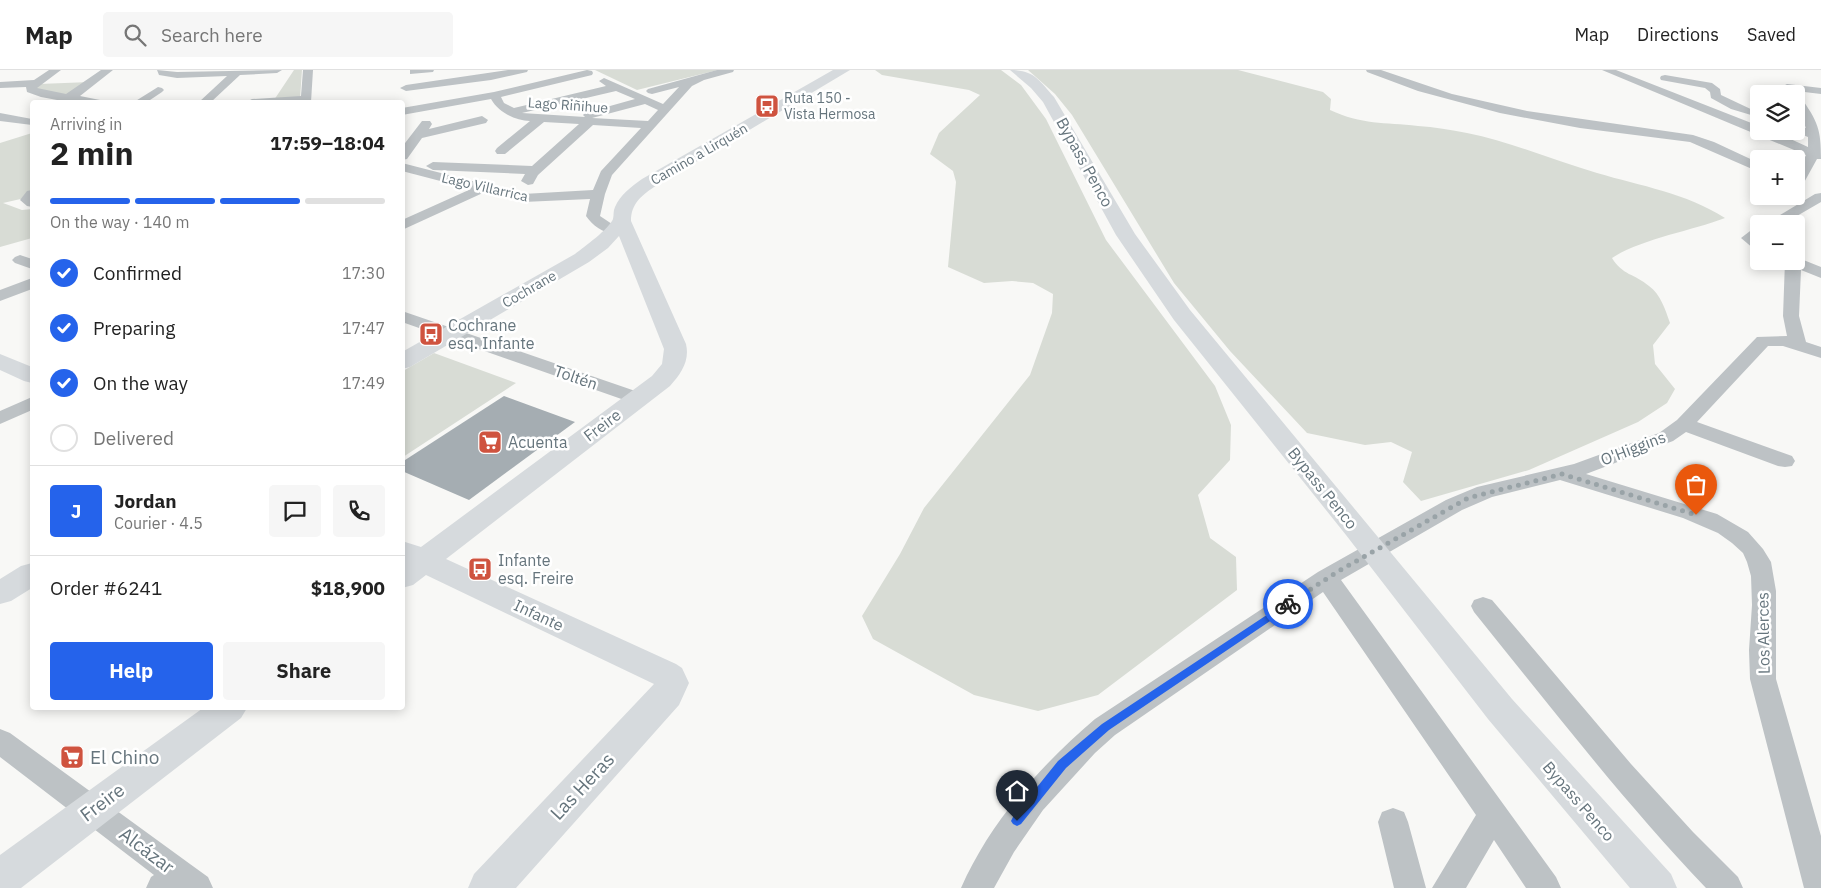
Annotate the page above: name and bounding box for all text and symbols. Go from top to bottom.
search box [103,12,453,57]
text: Map [25,19,73,51]
icon: search [121,21,149,49]
text: Search here [161,23,263,47]
text: Map [1574,23,1609,46]
text: Directions [1637,23,1719,46]
text: Saved [1747,23,1796,46]
map controls [1750,85,1805,270]
button: layers [1750,85,1805,140]
place label: Ruta 150 - Vista Hermosa [784,89,876,123]
street label: Lago Riñihue [527,93,609,117]
bus stop icon: Ruta 150 - Vista Hermosa [754,93,780,119]
text: Arriving in [50,114,122,134]
street label: Bypass Penco [1052,114,1118,210]
street label: Camino a Lirquén [647,119,751,189]
text: 17:59–18:04 [270,131,385,155]
text: 2 min [50,132,134,174]
button: + [1750,150,1805,205]
street label: Lago Villarrica [440,168,531,206]
text: On the way · 140 m [50,212,189,232]
button: − [1750,215,1805,270]
icon: check [50,259,78,287]
text: Confirmed [93,261,182,285]
text: 17:30 [342,263,385,283]
street label: Cochrane [499,266,560,312]
icon: check [50,314,78,342]
place label: Cochrane esq. Infante [448,315,535,353]
text: Preparing [93,316,175,340]
text: 17:47 [342,318,385,338]
bus stop icon: Cochrane esq. Infante [418,321,444,347]
street label: Toltén [552,360,600,394]
icon: check [50,369,78,397]
text: On the way [93,371,188,395]
text: 17:49 [342,373,385,393]
street label: Freire [579,404,625,446]
text: Delivered [93,426,174,450]
street label: O'Higgins [1598,426,1668,470]
supermarket icon: Acuenta [477,429,503,455]
place label: Acuenta [508,432,568,452]
street label: Bypass Penco [1284,443,1362,533]
pin [1675,464,1717,515]
icon: bag [1682,471,1710,499]
button: chat [269,485,321,537]
button: phone [333,485,385,537]
text: Jordan [114,489,177,513]
text: J [71,499,81,523]
text: Courier · 4.5 [114,513,203,533]
place label: Infante esq. Freire [498,550,574,588]
bus stop icon: Infante esq. Freire [467,556,493,582]
text: Order #6241 [50,576,162,600]
text: $18,900 [311,576,385,600]
courier [1263,579,1313,629]
icon: bike [1274,590,1302,618]
street label: Los Alerces [1752,592,1774,674]
street label: Infante [511,595,567,635]
button: Help [50,642,213,700]
button: Share [223,642,385,700]
supermarket icon: El Chino [59,744,85,770]
place label: El Chino [90,745,160,769]
street label: Las Heras [545,747,619,825]
street label: Bypass Penco [1539,757,1619,845]
pin [996,770,1038,821]
street label: Freire [75,777,129,827]
icon: home [1003,777,1031,805]
street label: Alcázar [115,821,179,879]

